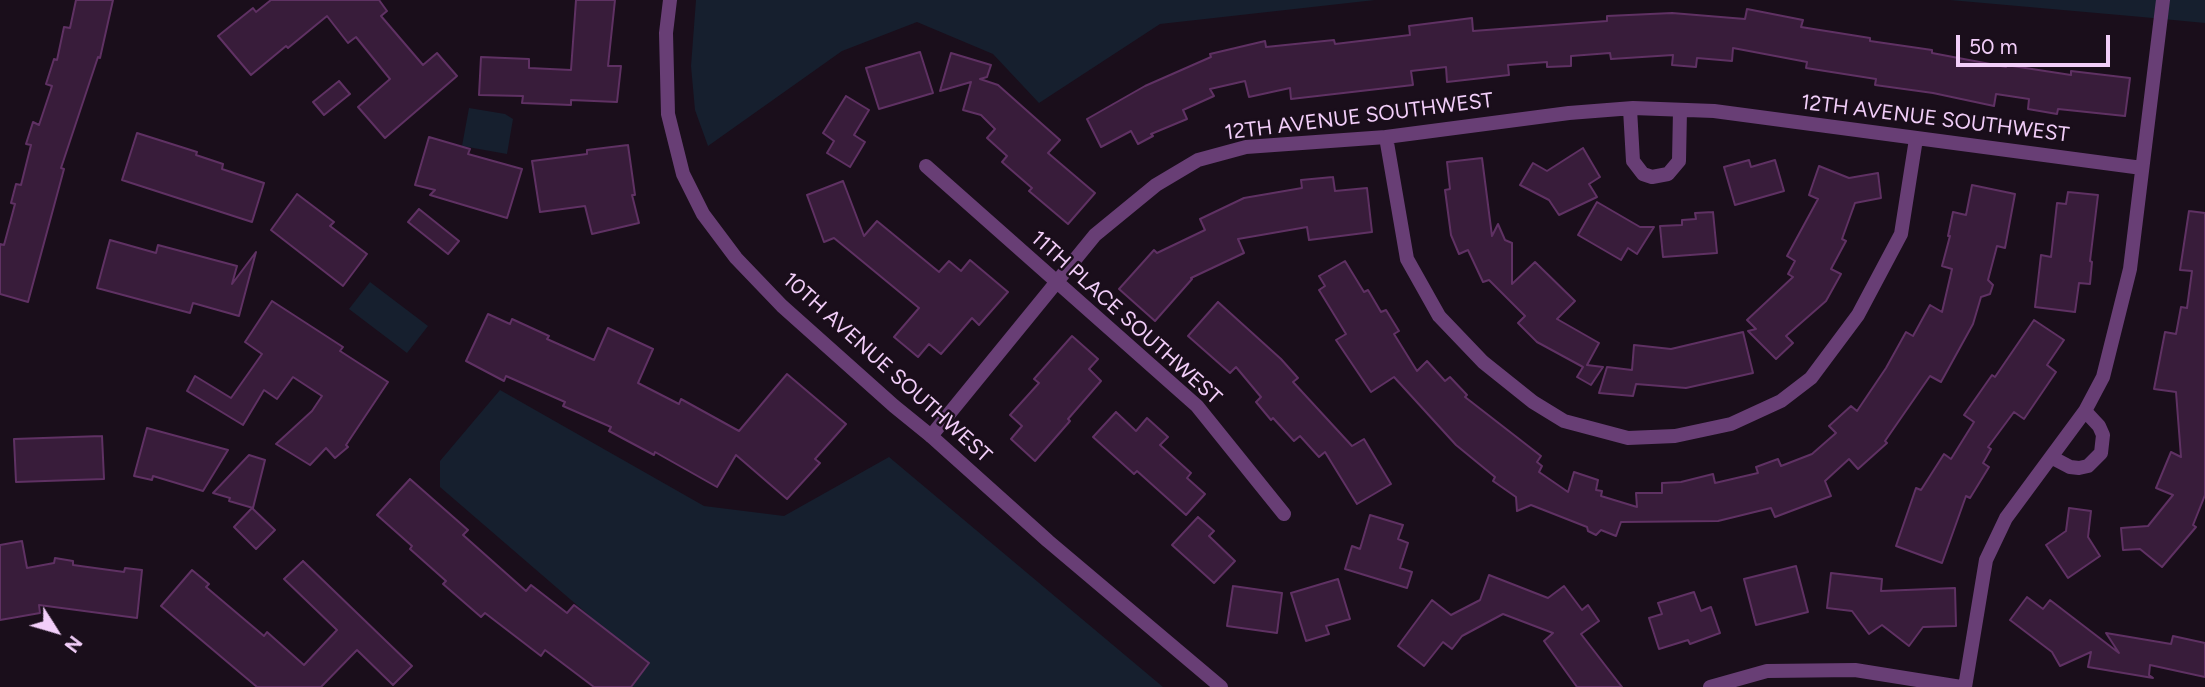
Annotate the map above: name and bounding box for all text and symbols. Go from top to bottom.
scale bar [1960,21,2114,65]
text: 50 m [1969,34,2018,59]
street label: 12TH AVENUE SOUTHWEST [1223,88,1495,146]
street label: 12TH AVENUE SOUTHWEST [1799,90,2071,148]
street label: 11TH PLACE SOUTHWEST [1025,226,1227,410]
street label: 10TH AVENUE SOUTHWEST [778,268,996,468]
north arrow [21,596,91,666]
text: N [60,631,87,657]

